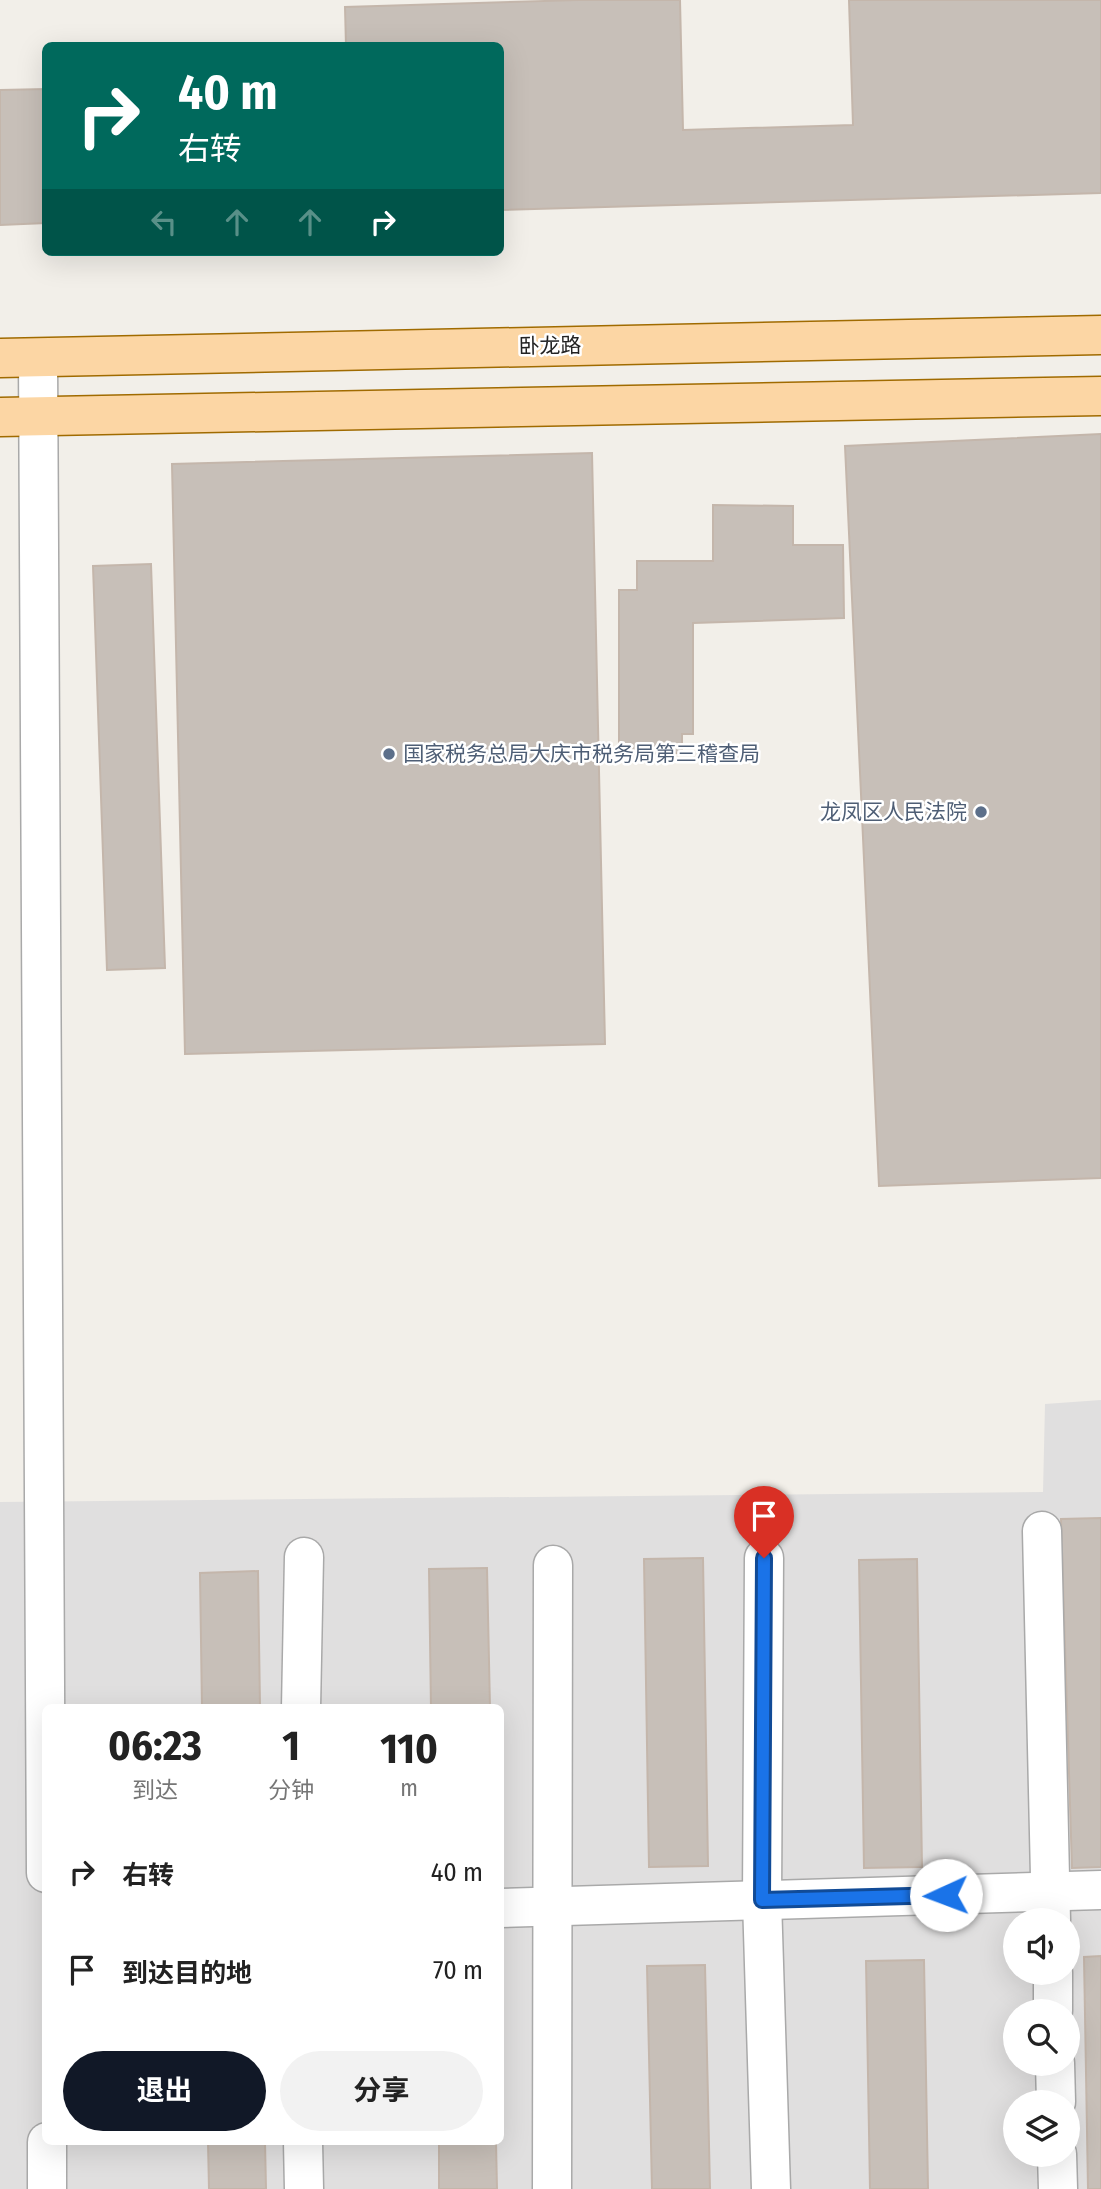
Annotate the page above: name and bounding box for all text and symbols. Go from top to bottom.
text: 40 m [178,63,278,122]
icon: right [63,70,154,161]
text: 右转 [178,130,242,168]
icon: left [145,203,183,241]
icon: ahead [218,203,256,241]
icon: ahead [291,203,329,241]
icon: right [364,203,402,241]
street label: 卧龙路 [518,332,582,360]
place label: 国家税务总局大庆市税务局第三稽查局 [403,741,760,767]
marker: 国家税务总局大庆市税务局第三稽查局 [381,746,397,762]
place label: 龙凤区人民法院 [820,799,967,825]
marker: 龙凤区人民法院 [973,804,989,820]
pin [734,1486,794,1558]
icon: arrive [745,1497,783,1535]
text: 06:23 [108,1721,202,1771]
text: 1 [282,1721,300,1771]
text: 110 [380,1724,438,1774]
text: m [400,1774,418,1802]
text: 到达 [132,1776,178,1804]
text: 分钟 [268,1776,314,1804]
icon: right [63,1853,101,1891]
text: 40 m [431,1857,483,1888]
position arrow [909,1858,983,1932]
text: 右转 [122,1860,174,1891]
map controls [1003,1908,1080,2167]
button: sound [1003,1908,1080,1985]
icon: arrive [63,1951,101,1989]
text: 70 m [433,1955,483,1986]
text: 到达目的地 [122,1958,252,1989]
button: search [1003,1999,1080,2076]
button: 退出 [63,2051,266,2131]
button: 分享 [280,2051,483,2131]
button: layers [1003,2090,1080,2167]

